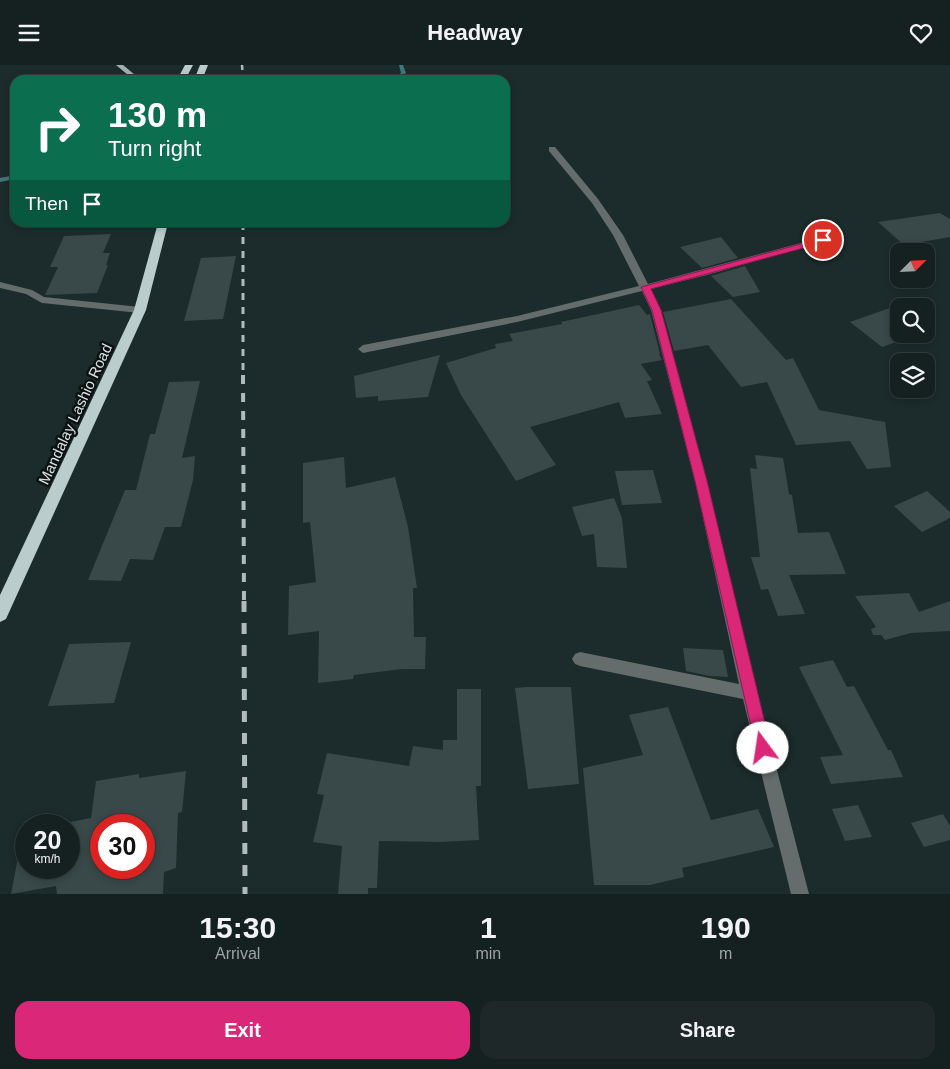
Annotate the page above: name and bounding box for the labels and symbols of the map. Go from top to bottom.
pin [802,219,844,261]
north arrow [890,243,935,287]
street label: Mandalay Lashio Road [35,341,115,487]
position arrow [736,721,788,773]
speed limit sign: 30 [90,814,155,879]

